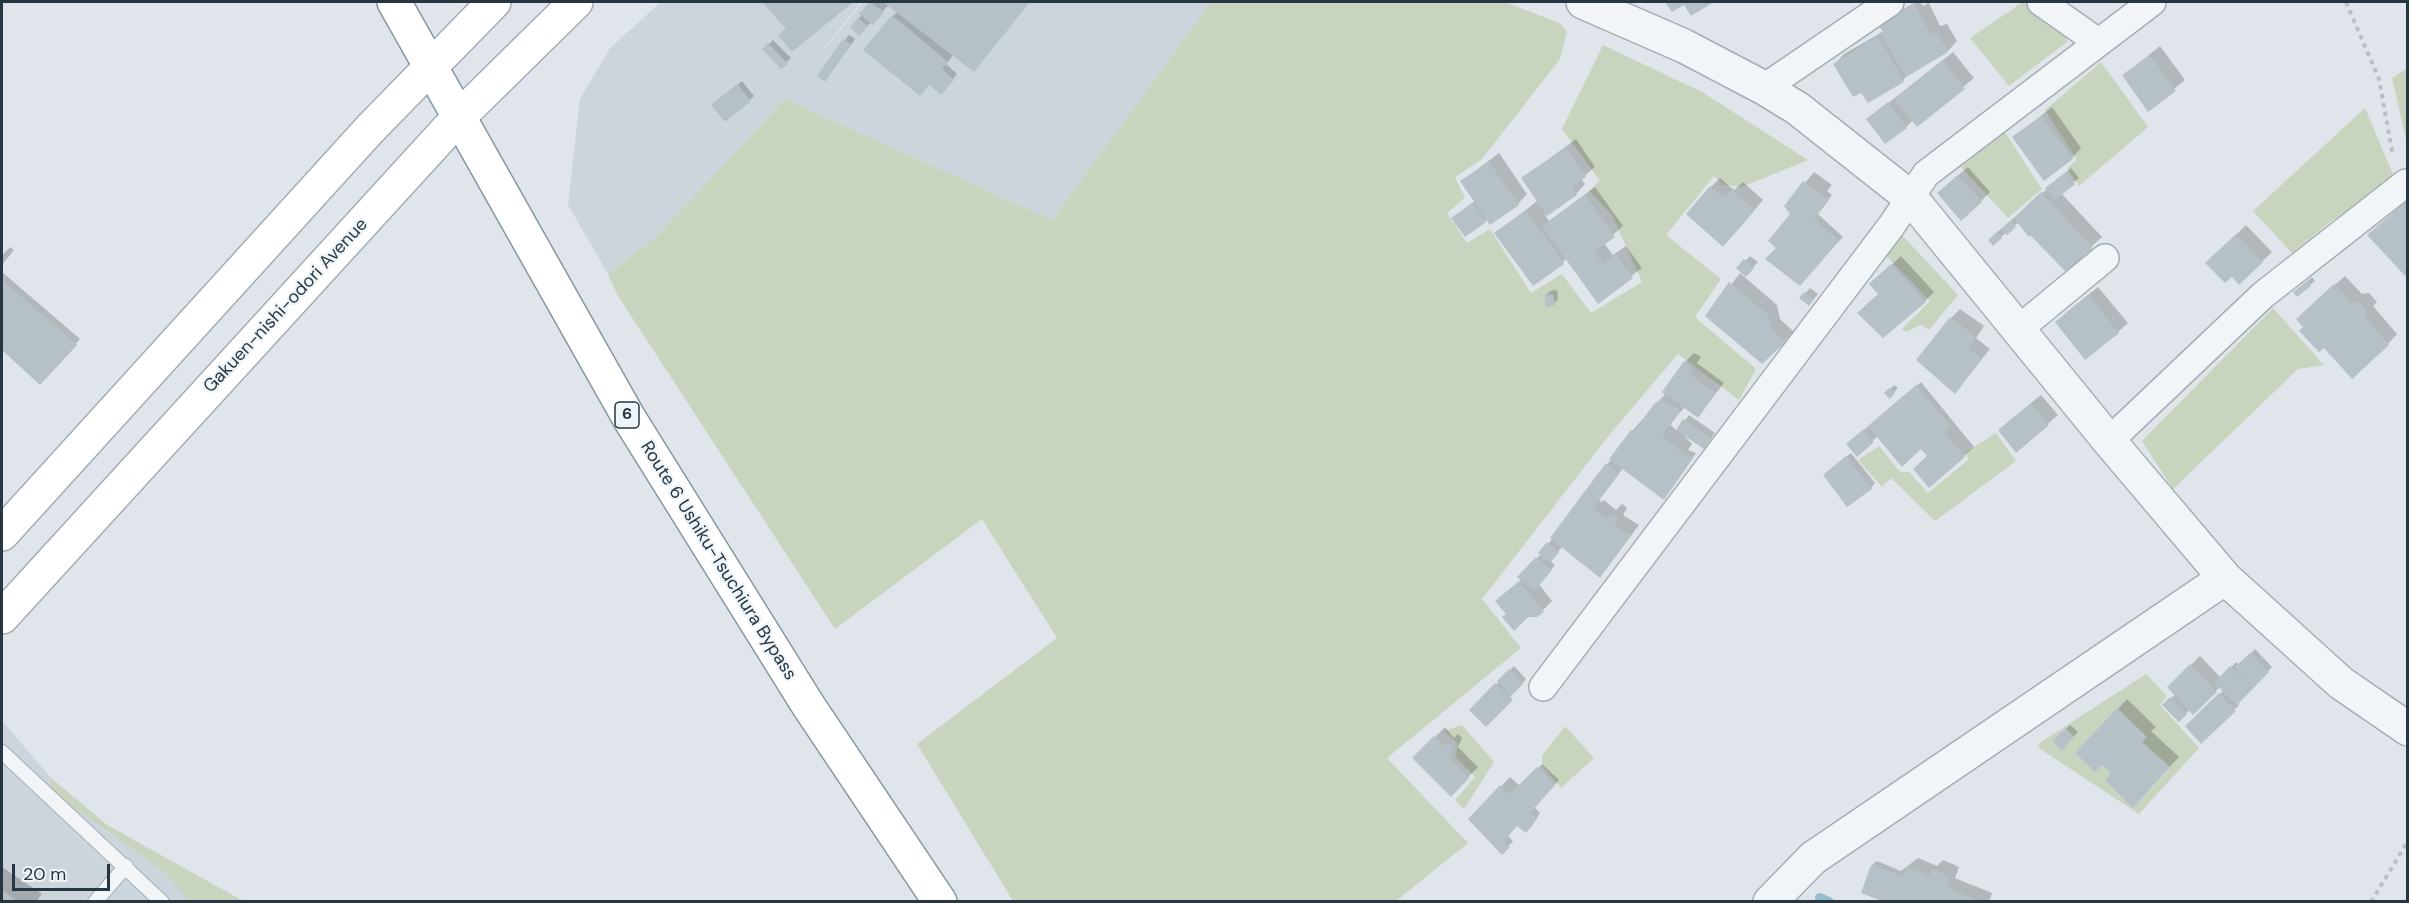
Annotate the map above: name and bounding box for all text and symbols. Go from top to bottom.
street label: Gakuen-nishi-odori Avenue [199,214,373,398]
road number: 6 [615,402,639,428]
street label: Route 6 Ushiku-Tsuchiura Bypass [635,438,801,684]
scale bar [15,852,112,890]
text: 20 m [23,862,66,886]

